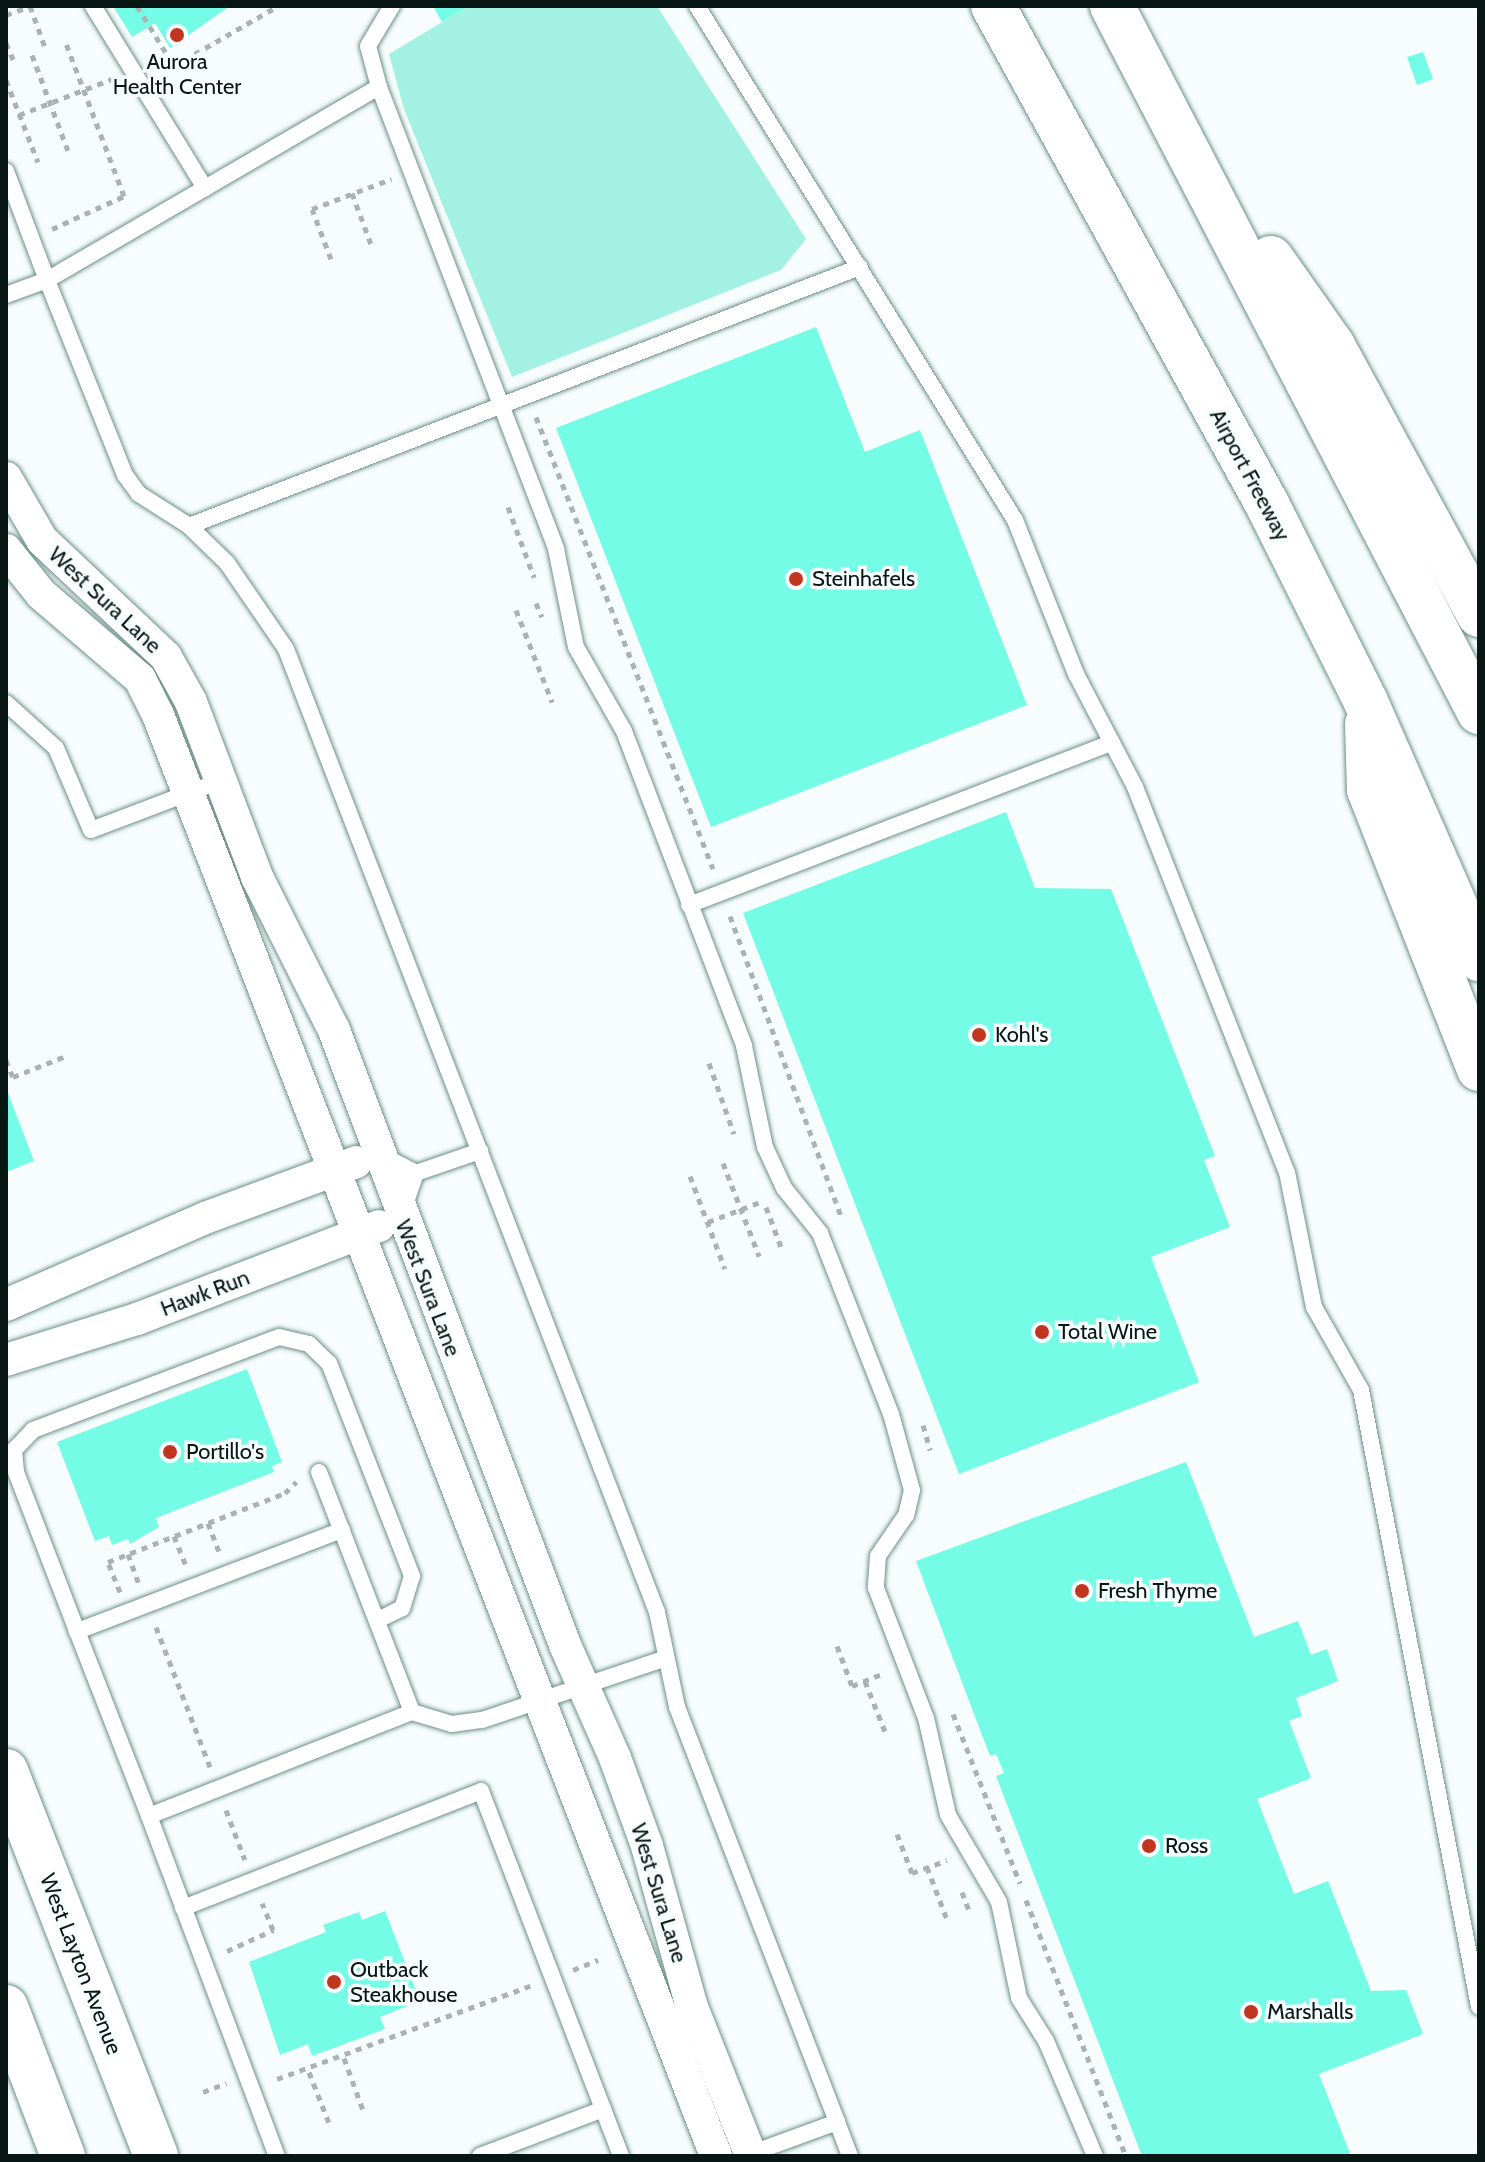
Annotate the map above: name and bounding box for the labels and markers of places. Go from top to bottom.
marker: Aurora Health Center [168,26,186,44]
place label: Aurora Health Center [113,48,241,100]
place label: Steinhafels [812,566,915,592]
marker: Steinhafels [787,570,805,588]
place label: Kohl's [995,1022,1048,1048]
marker: Kohl's [970,1026,988,1044]
place label: Total Wine [1058,1319,1157,1345]
marker: Total Wine [1033,1323,1051,1341]
place label: Portillo's [186,1439,264,1465]
marker: Portillo's [161,1443,179,1461]
place label: Fresh Thyme [1098,1578,1217,1604]
marker: Fresh Thyme [1073,1582,1091,1600]
place label: Ross [1165,1833,1208,1859]
marker: Ross [1140,1837,1158,1855]
place label: Outback Steakhouse [350,1956,457,2008]
marker: Outback Steakhouse [325,1973,343,1991]
place label: Marshalls [1267,1999,1353,2025]
marker: Marshalls [1242,2003,1260,2021]

